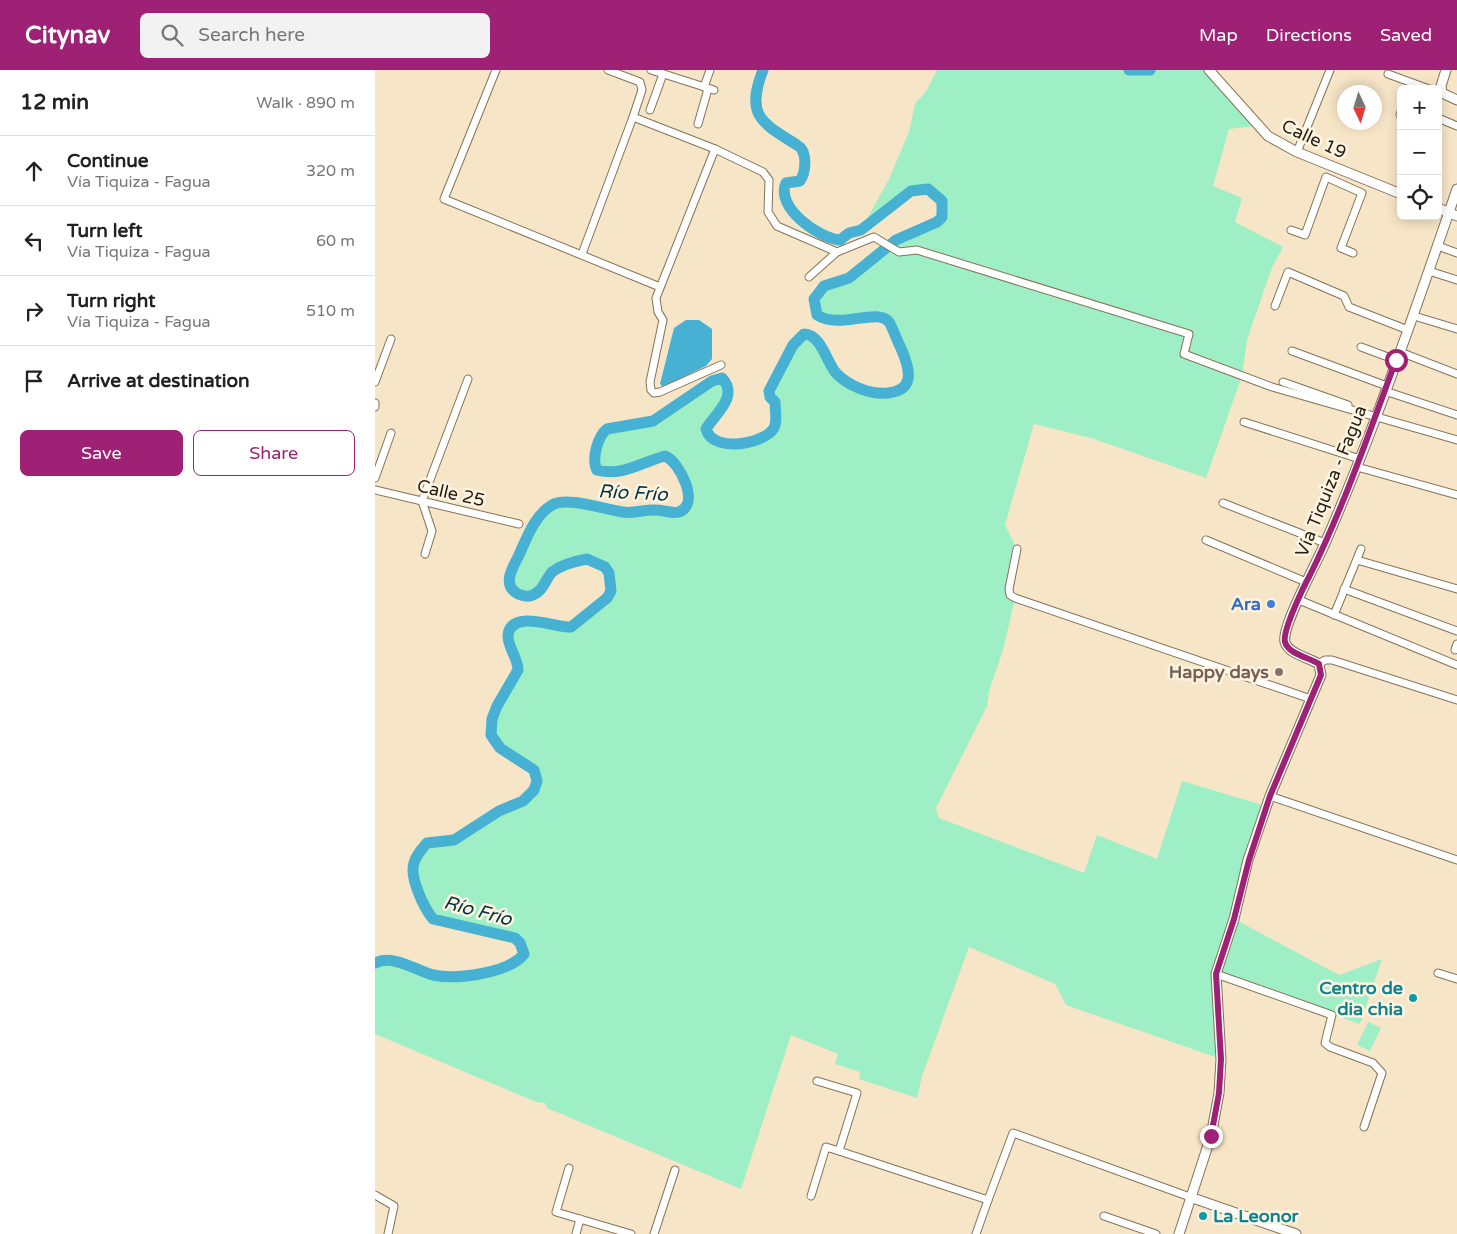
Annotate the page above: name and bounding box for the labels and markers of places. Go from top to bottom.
place label: Ara [1231,593,1261,615]
marker: Ara [1265,598,1277,610]
place label: Happy days [1169,661,1269,683]
marker: Happy days [1273,666,1285,678]
place label: Centro de dia chia [1319,977,1403,1020]
marker: Centro de dia chia [1407,992,1419,1004]
place label: La Leonor [1213,1205,1300,1227]
marker: La Leonor [1197,1210,1209,1222]

